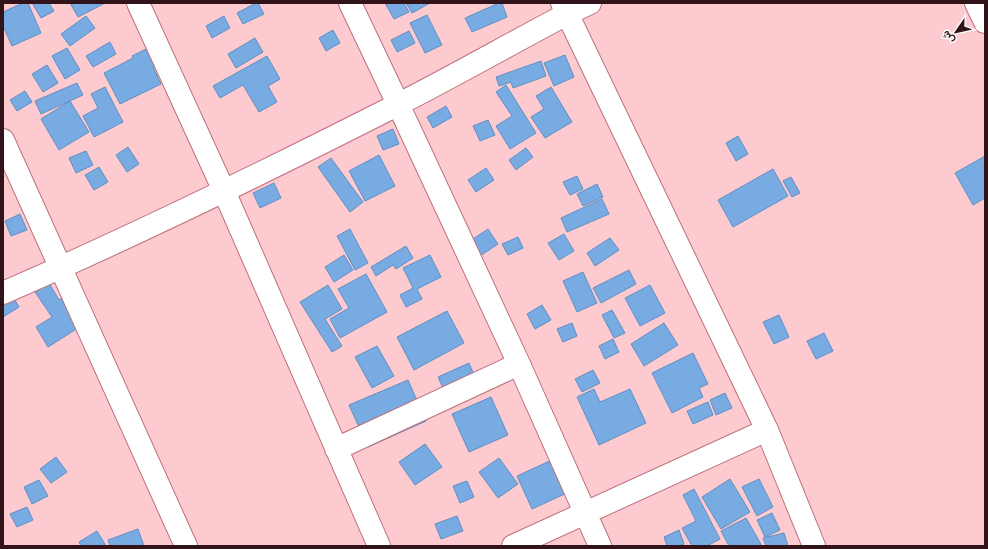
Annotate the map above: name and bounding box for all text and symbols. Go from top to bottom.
north arrow [936,12,976,52]
text: ش [938,28,957,47]

